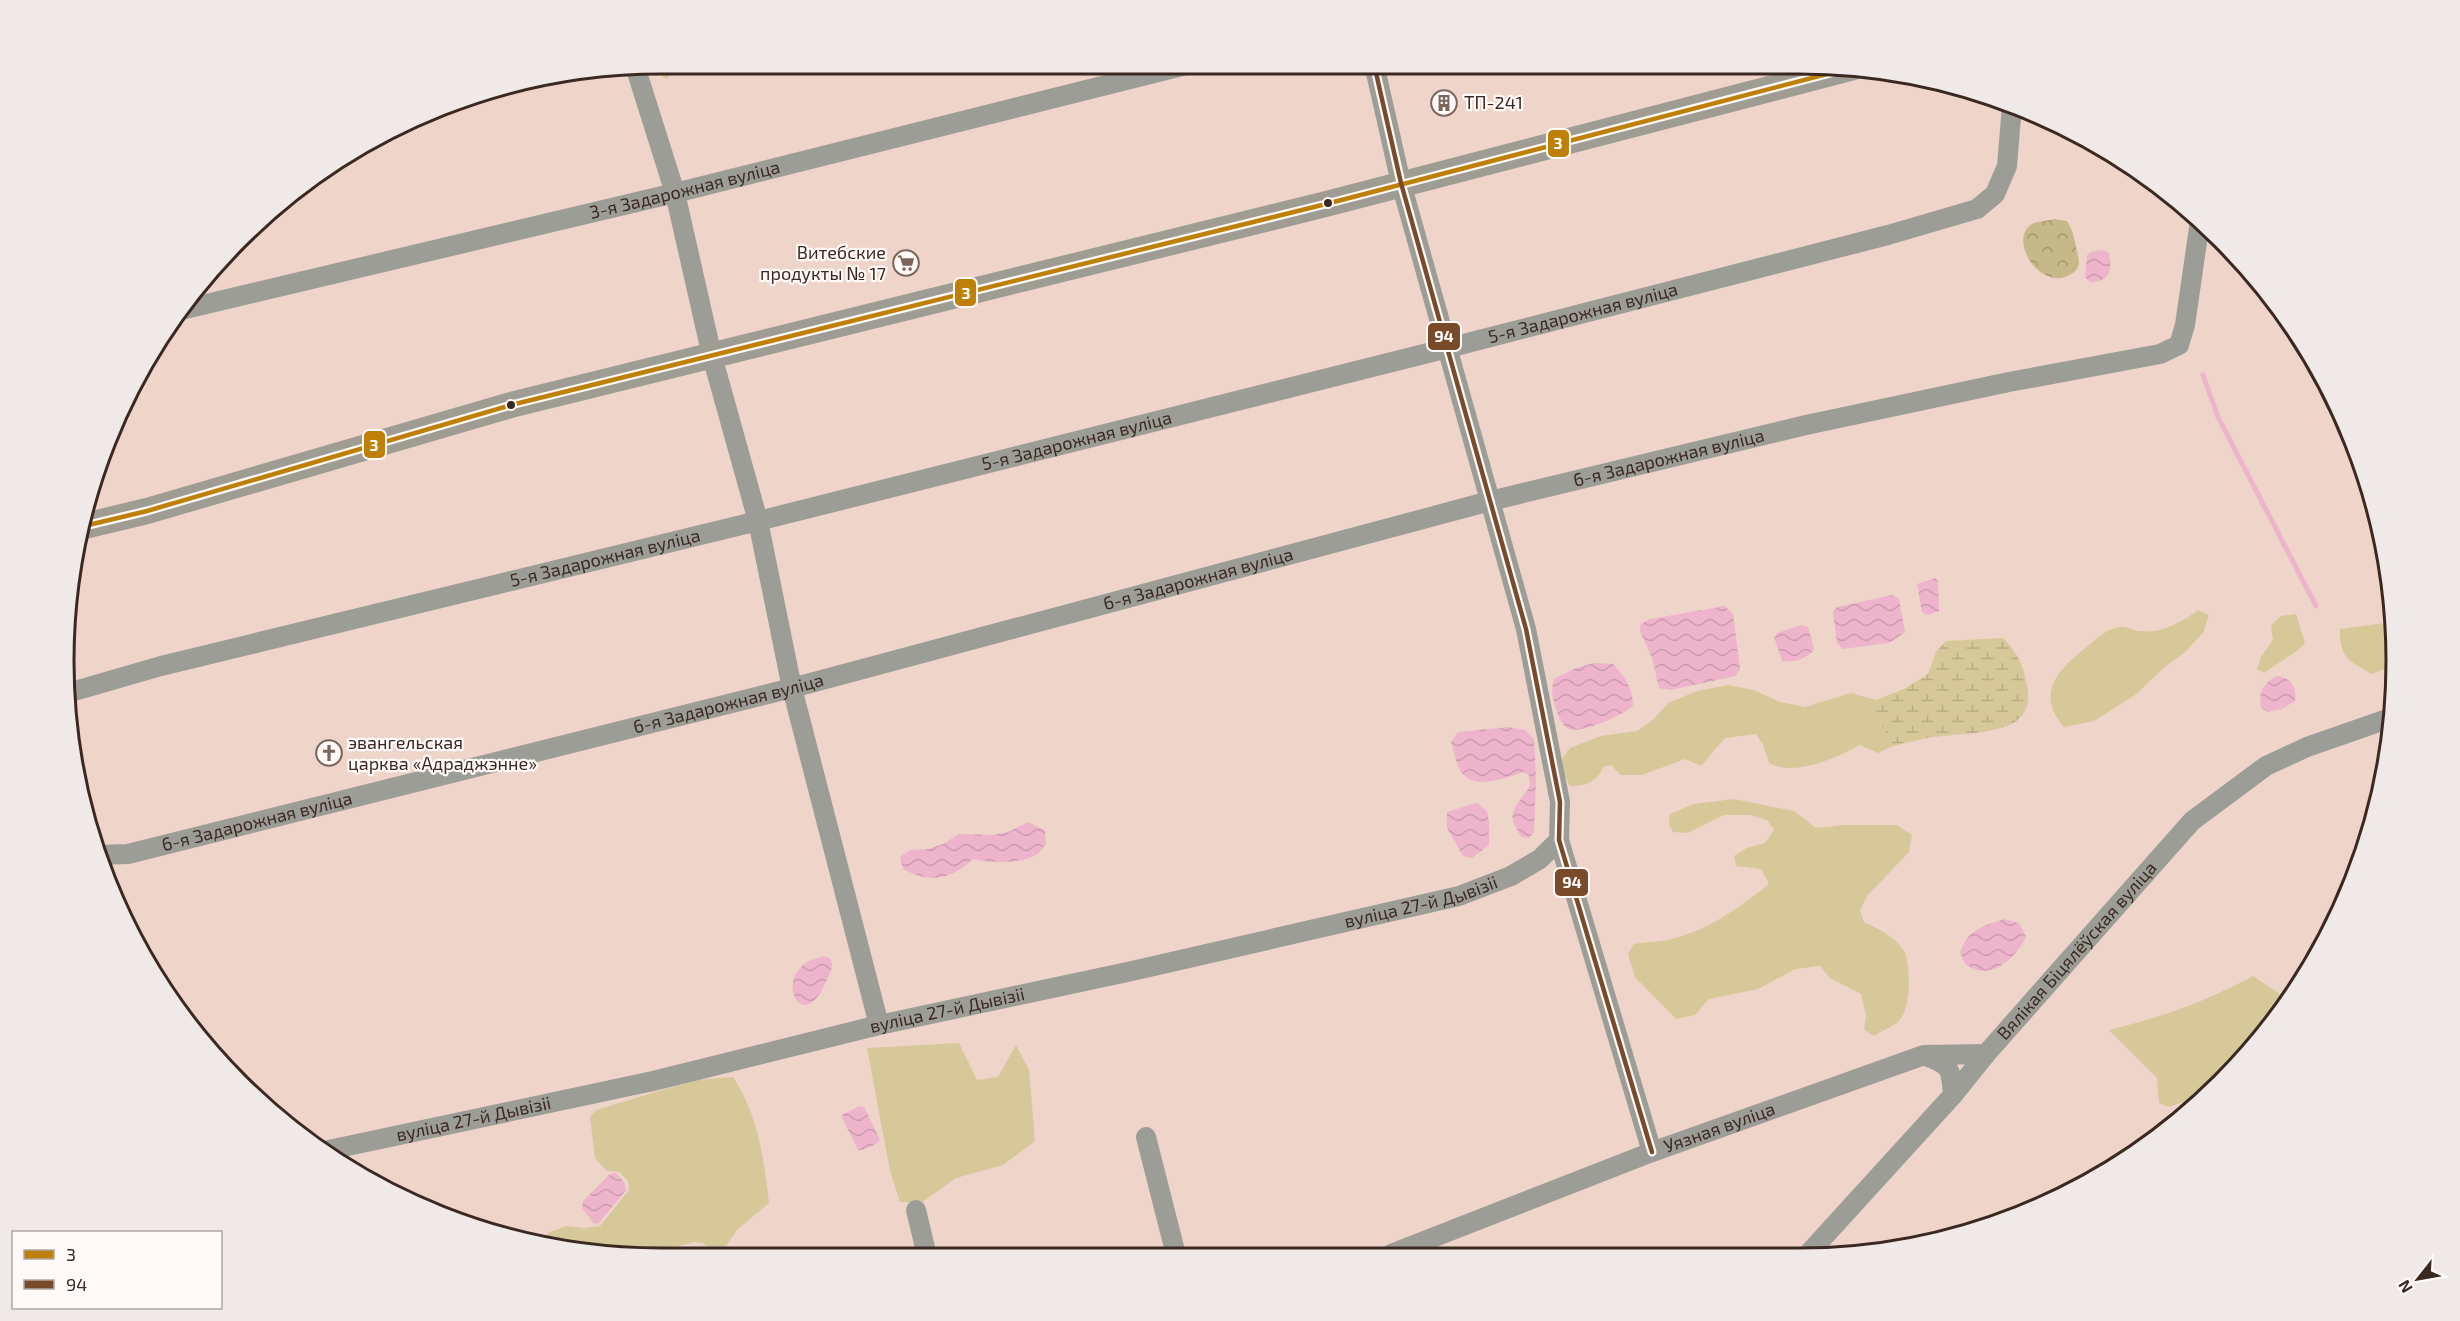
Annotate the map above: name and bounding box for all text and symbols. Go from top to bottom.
building icon: ТП-241 [1429,88,1459,118]
place label: ТП-241 [1464,91,1523,113]
line badge: 3 [1547,129,1570,158]
text: 3 [1553,133,1563,152]
street label: 3-я Задарожная вуліца [587,155,782,223]
unlabelled marker [1322,197,1334,209]
place label: Витебские продукты № 17 [760,241,886,284]
supermarket icon: Витебские продукты № 17 [891,248,921,278]
street label: 5-я Задарожная вуліца [1485,277,1680,347]
line badge: 3 [954,278,977,307]
text: 3 [961,283,971,302]
line badge: 94 [1427,322,1461,351]
text: 94 [1434,326,1454,345]
unlabelled marker [505,399,517,411]
street label: 5-я Задарожная вуліца [979,406,1174,475]
street label: 6-я Задарожная вуліца [1571,423,1766,491]
line badge: 3 [363,430,386,459]
text: 3 [369,435,379,454]
street label: 5-я Задарожная вуліца [507,523,702,591]
street label: 6-я Задарожная вуліца [1101,542,1295,614]
street label: 6-я Задарожная вуліца [631,668,826,737]
place label: эвангельская царква «Адраджэнне» [348,731,537,774]
church icon: эвангельская царква «Адраджэнне» [314,738,344,768]
street label: 6-я Задарожная вуліца [159,786,354,855]
street label: Вялікая Біцялёўская вуліца [1992,857,2161,1044]
line badge: 94 [1554,868,1589,897]
street label: вуліца 27-й Дывізіі [1342,870,1500,932]
text: 94 [1562,872,1582,891]
street label: вуліца 27-й Дывізіі [867,982,1027,1037]
street label: вуліца 27-й Дывізіі [394,1091,553,1145]
street label: Уязная вуліца [1661,1097,1778,1157]
legend [12,1231,222,1309]
text: 3 [66,1243,76,1265]
north arrow [2388,1249,2448,1309]
text: 94 [66,1273,87,1295]
text: N [2394,1277,2416,1297]

